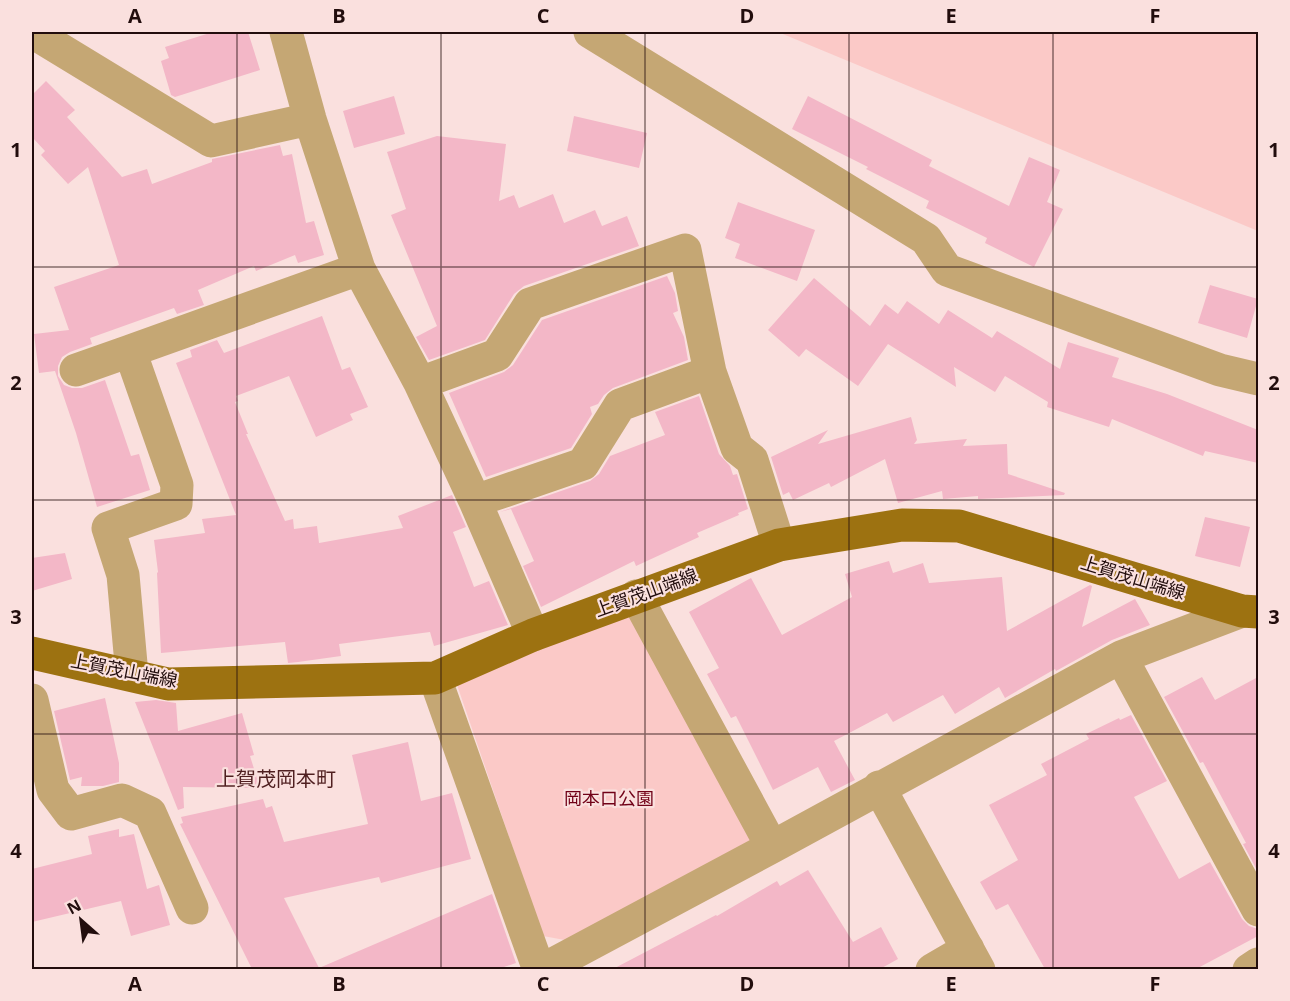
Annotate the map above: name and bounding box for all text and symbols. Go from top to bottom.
text: A [128,2,142,29]
text: B [332,2,346,29]
text: C [537,2,550,29]
text: D [740,2,754,29]
text: E [945,2,957,29]
text: F [1150,2,1160,29]
text: 1 [10,136,22,163]
text: 1 [1268,136,1280,163]
text: 2 [10,369,22,396]
text: 2 [1268,369,1280,396]
street label: 上賀茂山端線 [1078,550,1188,604]
street label: 上賀茂山端線 [591,562,701,622]
text: 3 [10,603,22,630]
text: 3 [1268,603,1280,630]
street label: 上賀茂山端線 [69,648,179,692]
district label: 上賀茂岡本町 [216,765,336,792]
park label: 岡本口公園 [564,786,654,810]
text: 4 [10,837,22,864]
text: 4 [1268,837,1280,864]
north arrow [51,890,111,950]
text: N [63,894,85,920]
text: A [128,970,142,997]
text: B [332,970,346,997]
text: C [537,970,550,997]
text: D [740,970,754,997]
text: E [945,970,957,997]
text: F [1150,970,1160,997]

